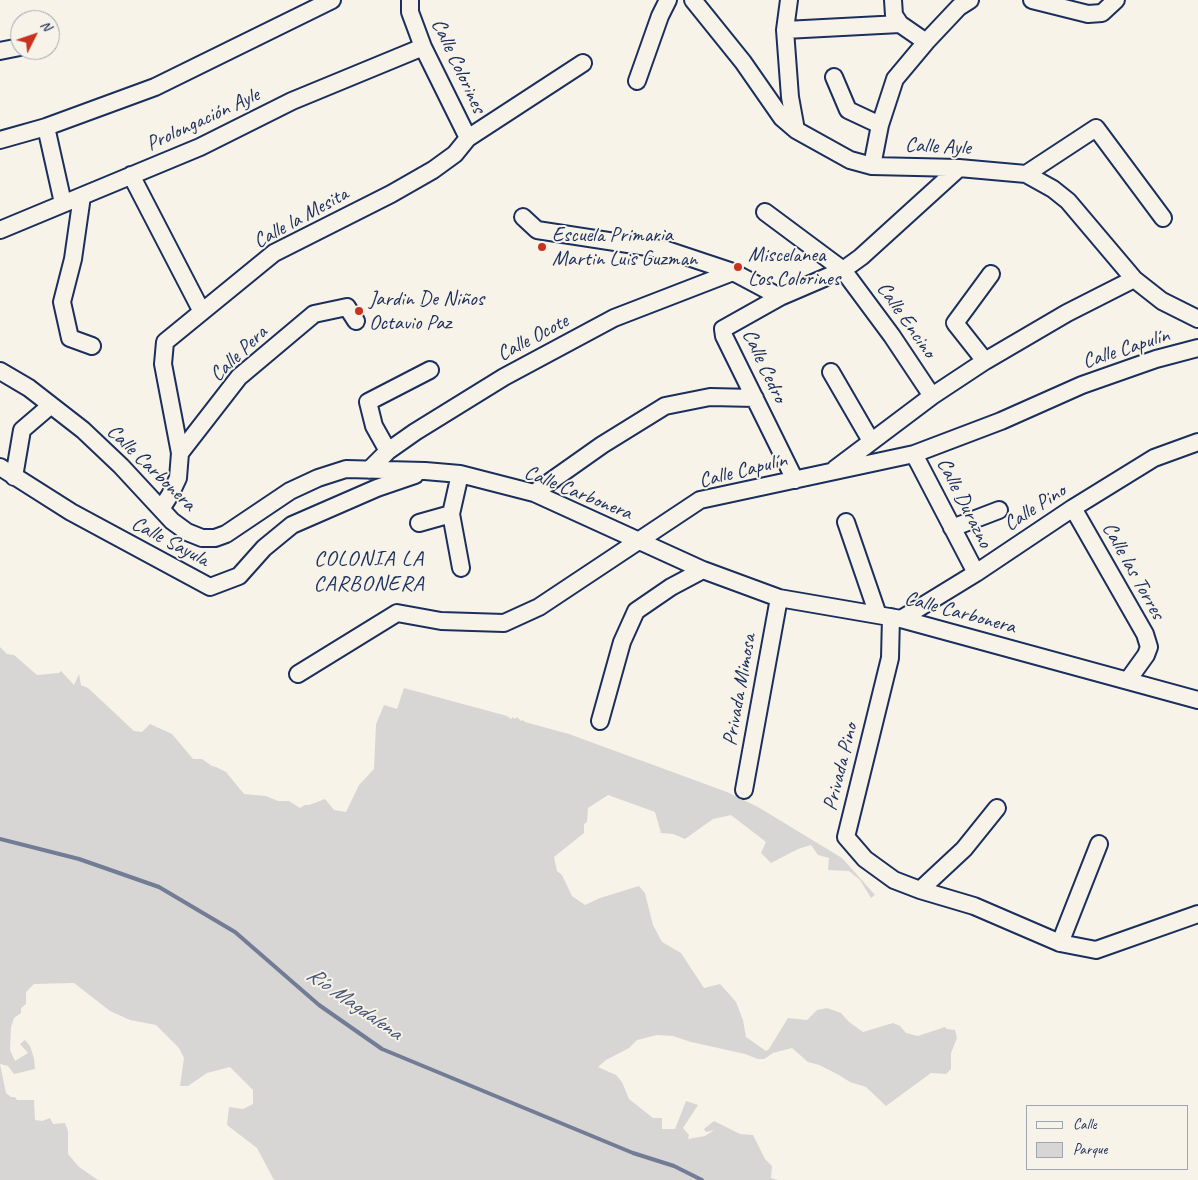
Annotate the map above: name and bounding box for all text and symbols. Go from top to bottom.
north arrow [10,10,60,60]
street label: Calle Colorines [425,15,491,117]
text: N [37,17,55,34]
street label: Prolongación Ayle [142,83,264,157]
street label: Calle Ayle [904,133,972,161]
street label: Calle la Mesita [249,182,353,254]
place label: Escuela Primaria Martin Luis Guzman [552,222,697,272]
marker: Escuela Primaria Martin Luis Guzman [536,241,548,253]
place label: Miscelanea Los Colorines [748,242,840,292]
marker: Miscelanea Los Colorines [732,261,744,273]
street label: Calle Encino [871,277,941,363]
place label: Jardin De Niños Octavio Paz [369,286,484,336]
marker: Jardin De Niños Octavio Paz [353,305,365,317]
street label: Calle Ocote [493,309,573,367]
street label: Calle Pera [205,321,273,387]
street label: Calle Capulín [1079,323,1173,375]
street label: Calle Cedro [736,325,792,407]
street label: Calle Carbonera [101,419,201,517]
street label: Calle Capulín [696,448,790,494]
street label: Calle Durazno [931,454,997,552]
street label: Calle Carbonera [520,460,636,526]
street label: Calle Pino [999,479,1071,537]
street label: Calle Sayula [127,511,213,573]
street label: Calle las Torres [1096,518,1170,624]
district label: COLONIA LA CARBONERA [313,546,425,598]
street label: Calle Carbonera [902,586,1018,640]
street label: Privada Mimosa [718,632,762,748]
street label: Privada Pino [818,721,864,813]
water label: Río Magdalena [301,962,407,1046]
legend [1026,1105,1188,1170]
text: Calle [1073,1115,1097,1134]
text: Parque [1073,1140,1107,1159]

